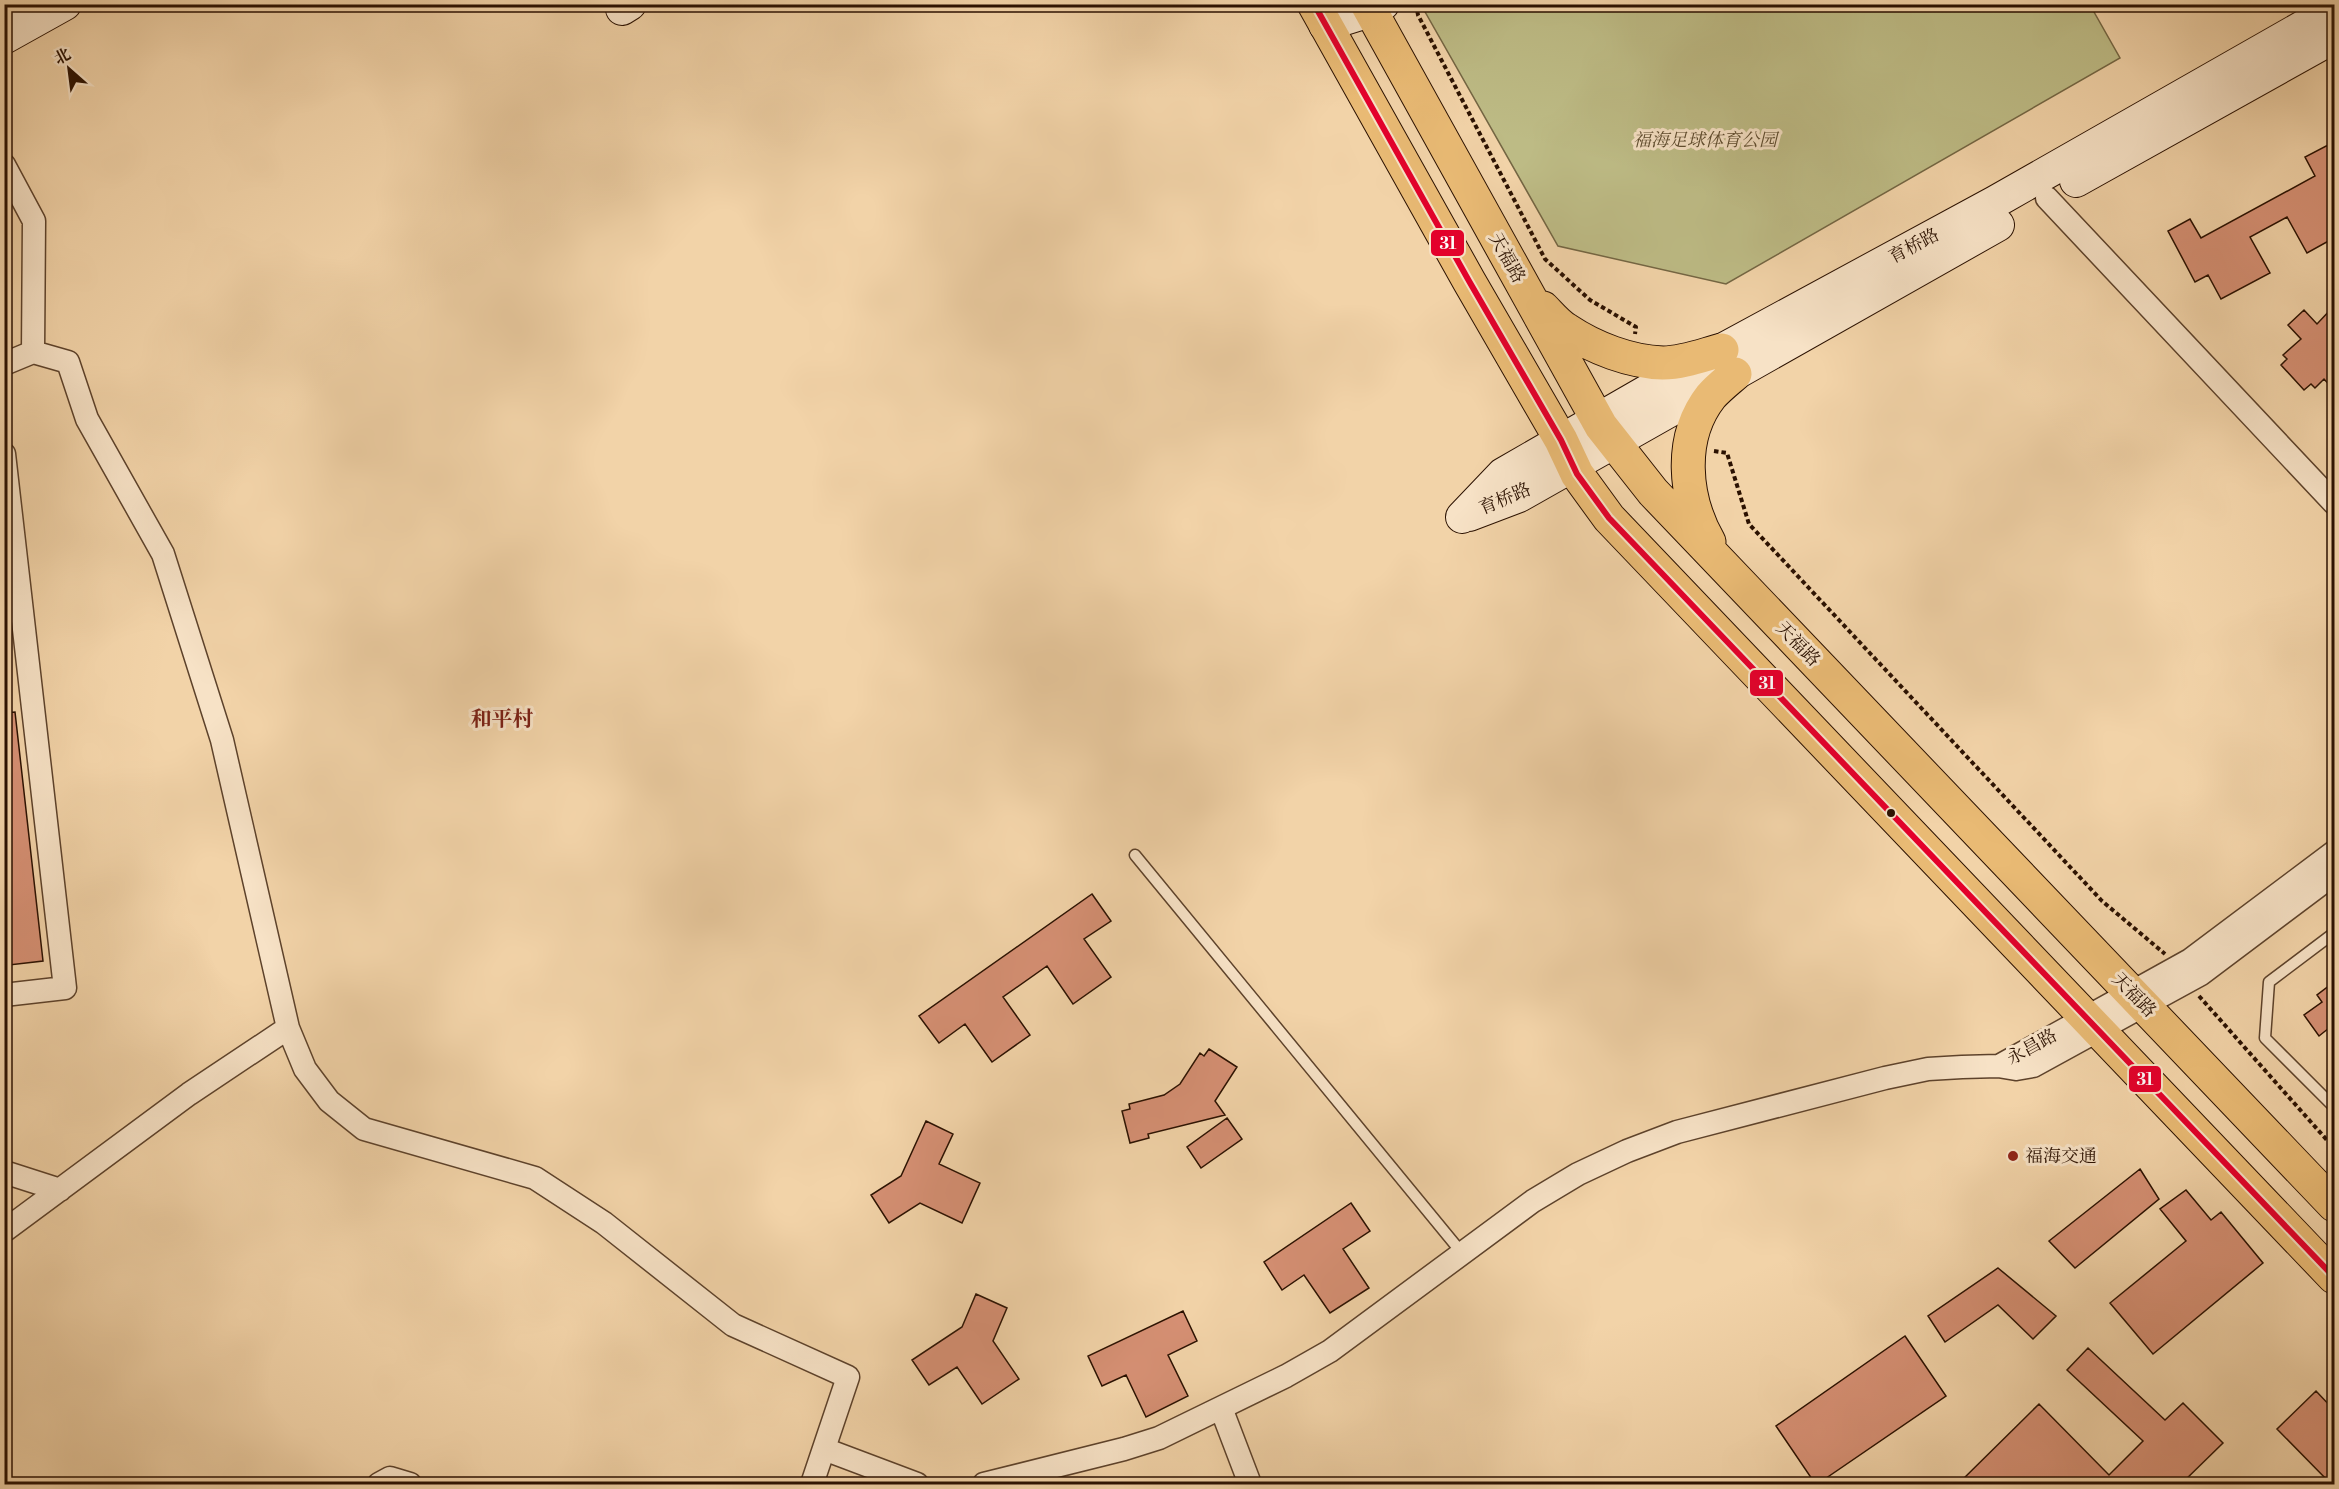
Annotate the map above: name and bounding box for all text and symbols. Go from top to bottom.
north arrow [39,39,99,99]
text: 北 [51,44,74,69]
park label: 福海足球体育公园 [1633,129,1780,152]
street label: 育桥路 [1885,223,1943,269]
line badge: 31 [1430,229,1465,257]
street label: 天福路 [1484,229,1530,287]
text: 31 [1440,234,1457,254]
street label: 育桥路 [1476,478,1534,520]
street label: 天福路 [1771,617,1825,671]
line badge: 31 [1749,669,1784,697]
text: 31 [1759,674,1776,694]
district label: 和平村 [471,707,534,733]
unlabelled marker [1885,807,1897,819]
street label: 天福路 [2107,968,2161,1022]
street label: 永昌路 [2003,1024,2061,1070]
line badge: 31 [2128,1065,2162,1093]
text: 31 [2137,1070,2154,1090]
place label: 福海交通 [2025,1145,2097,1168]
marker: 福海交通 [2006,1149,2020,1163]

